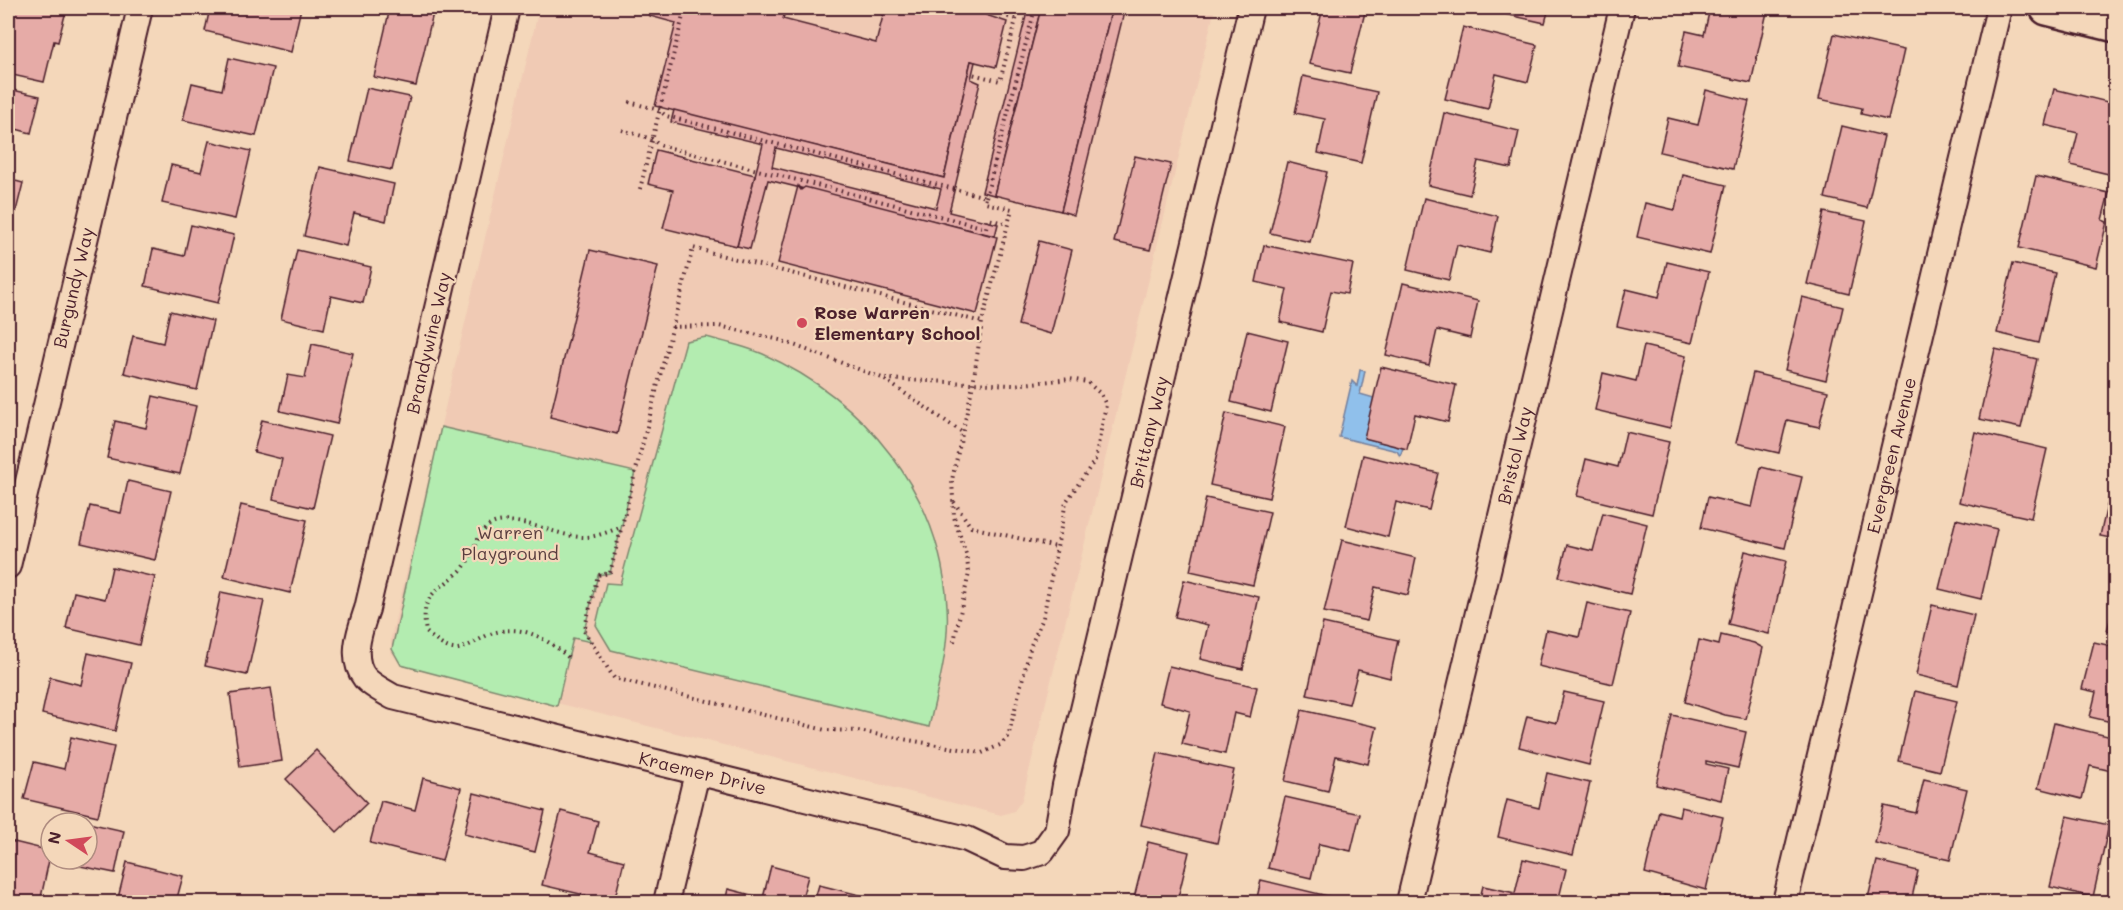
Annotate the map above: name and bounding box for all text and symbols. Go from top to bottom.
street label: Burgundy Way [47,225,99,350]
street label: Brandywine Way [400,269,456,416]
place label: Rose Warren Elementary School [814,300,980,345]
marker: Rose Warren Elementary School [795,316,809,330]
street label: Brittany Way [1124,373,1174,490]
street label: Evergreen Avenue [1861,375,1921,536]
street label: Bristol Way [1491,404,1538,507]
park label: Warren Playground [461,520,559,565]
street label: Kraemer Drive [637,745,769,800]
north arrow [39,811,99,871]
text: N [42,829,65,846]

